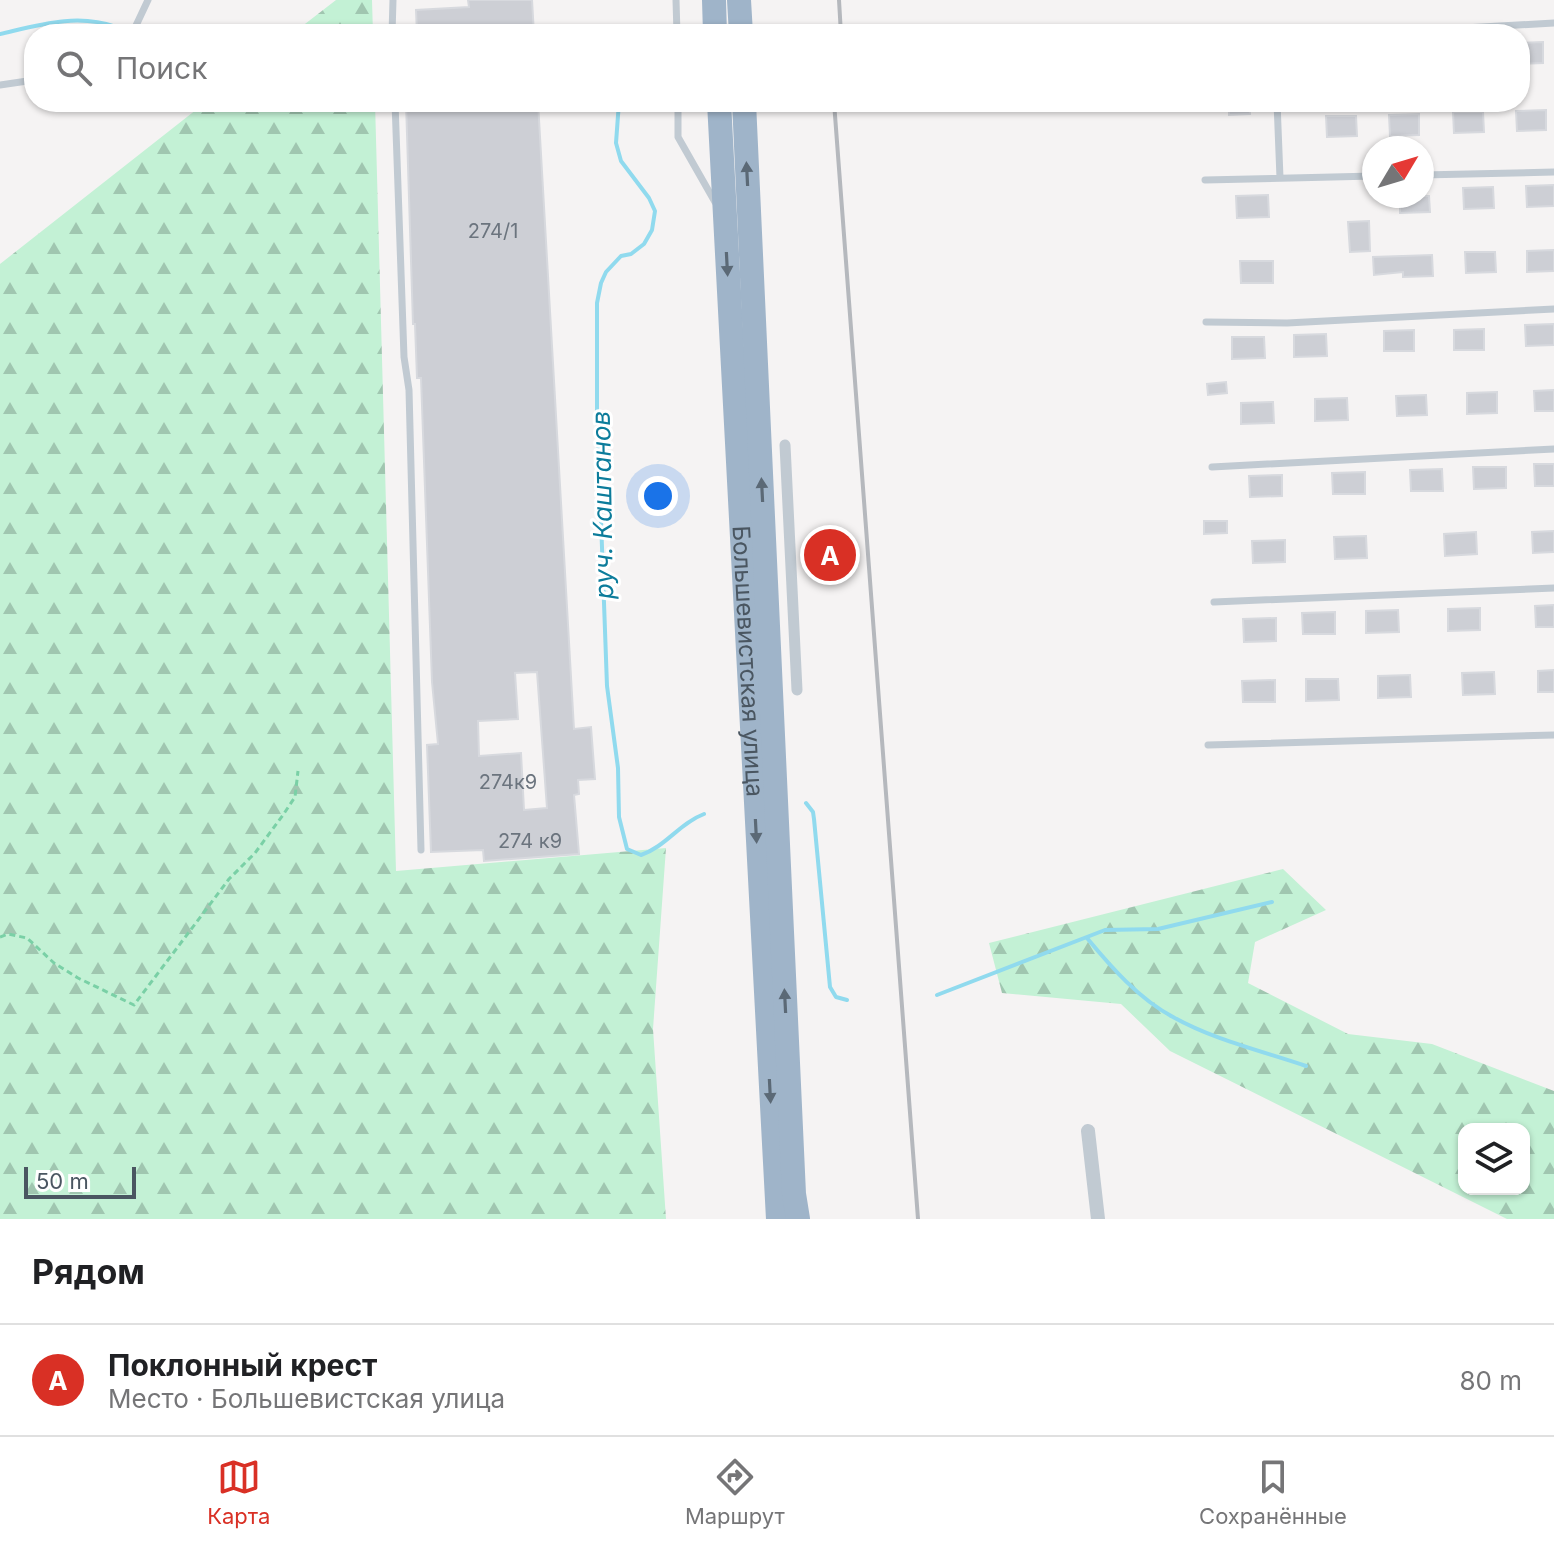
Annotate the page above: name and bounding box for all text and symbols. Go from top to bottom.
search box [24,24,1530,112]
icon: search [52,46,96,90]
text: Поиск [116,50,207,86]
north arrow [1362,136,1434,208]
one-way arrow [740,161,753,186]
house number: 274/1 [468,219,518,243]
one-way arrow [721,252,734,277]
water label: руч. Каштанов [585,411,619,600]
your location [638,476,678,516]
one-way arrow [755,477,768,502]
street label: Большевистская улица [727,525,770,798]
pin: A [804,525,856,585]
house number: 274к9 [479,770,537,794]
one-way arrow [750,819,763,844]
house number: 274 к9 [498,829,562,853]
one-way arrow [779,988,792,1013]
one-way arrow [763,1079,776,1104]
map controls [1458,1123,1530,1195]
button: layers [1458,1123,1530,1195]
scale bar [24,1163,136,1199]
text: 50 m [36,1168,89,1194]
text: Рядом [32,1251,145,1292]
text: Поклонный крест [108,1347,377,1383]
text: A [48,1365,68,1396]
text: 80 m [1459,1365,1522,1396]
text: Место · Большевистская улица [108,1383,505,1414]
tab: Карта [207,1455,270,1529]
tab: Маршрут [685,1455,785,1529]
tab: Сохранённые [1199,1455,1347,1529]

